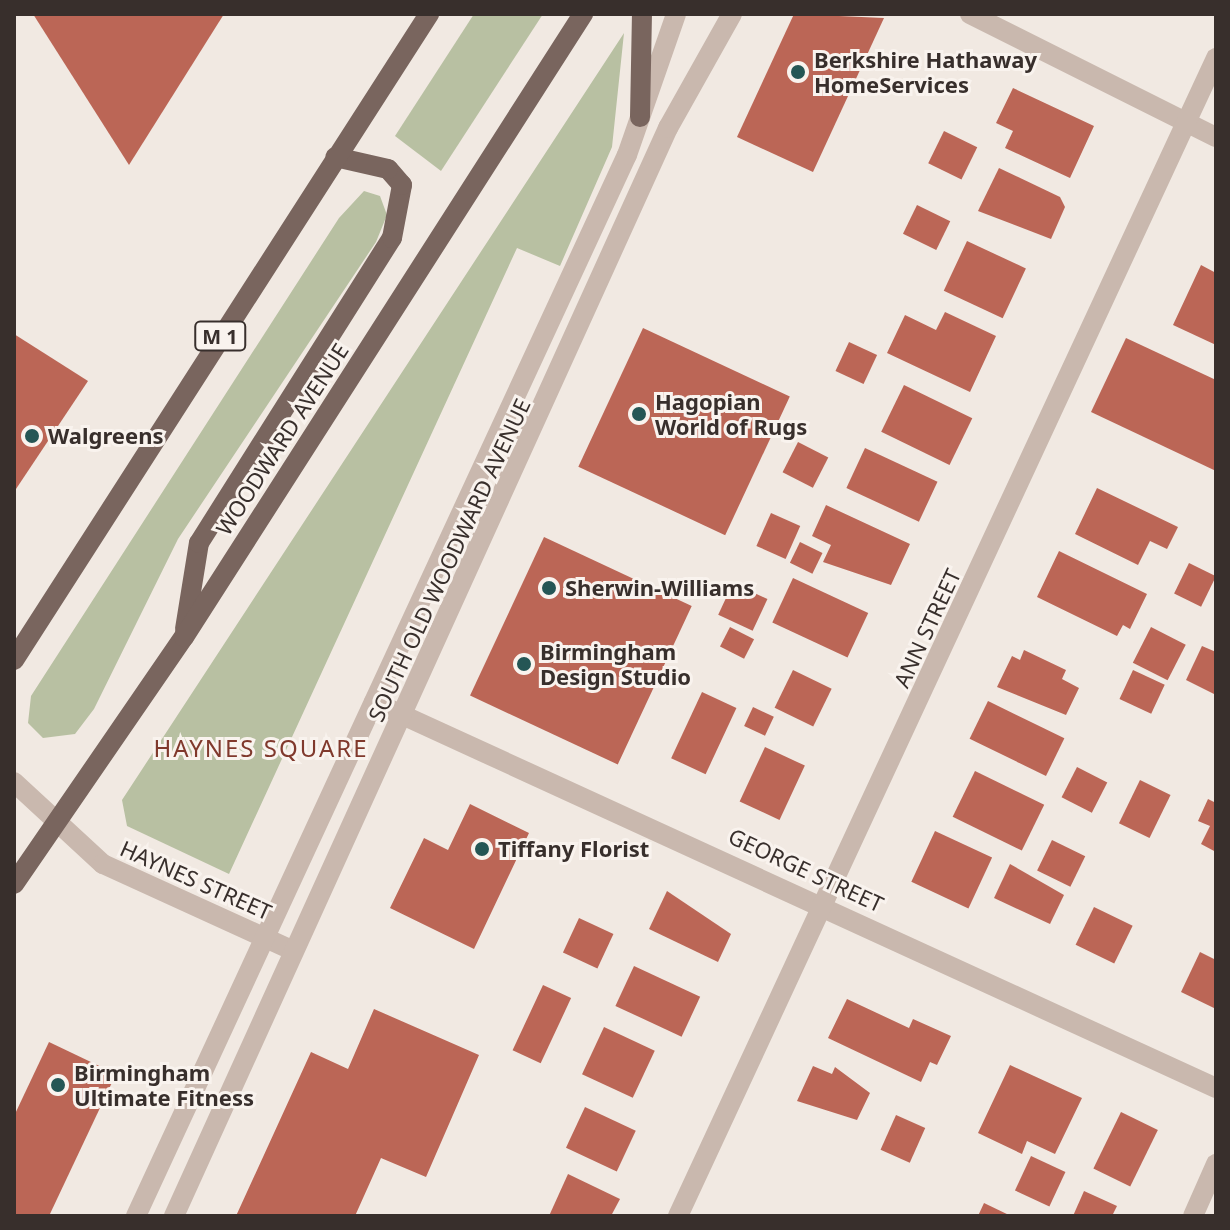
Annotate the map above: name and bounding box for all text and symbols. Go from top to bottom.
place label: Berkshire Hathaway HomeServices [814,46,1037,98]
marker: Berkshire Hathaway HomeServices [789,63,807,81]
road number: M 1 [194,320,246,352]
street label: WOODWARD AVENUE [210,338,354,540]
place label: Hagopian World of Rugs [655,388,807,440]
street label: SOUTH OLD WOODWARD AVENUE [362,394,536,726]
marker: Hagopian World of Rugs [630,405,648,423]
place label: Walgreens [48,423,163,449]
marker: Walgreens [23,427,41,445]
street label: ANN STREET [888,564,966,692]
place label: Sherwin-Williams [565,575,754,601]
marker: Sherwin-Williams [540,579,558,597]
place label: Birmingham Design Studio [540,638,691,690]
marker: Birmingham Design Studio [515,655,533,673]
district label: HAYNES SQUARE [153,734,369,762]
street label: GEORGE STREET [724,823,888,917]
street label: HAYNES STREET [116,835,276,925]
place label: Tiffany Florist [498,836,649,862]
marker: Tiffany Florist [473,840,491,858]
place label: Birmingham Ultimate Fitness [74,1059,254,1110]
marker: Birmingham Ultimate Fitness [49,1076,67,1094]

